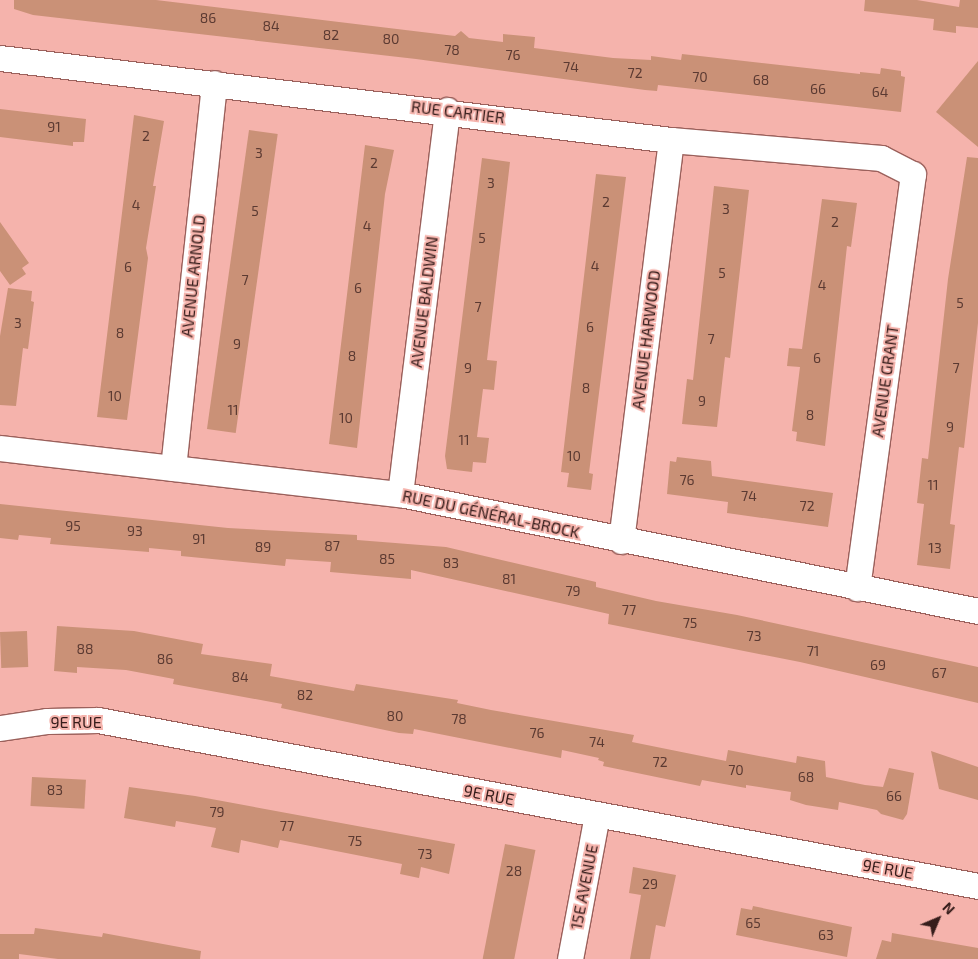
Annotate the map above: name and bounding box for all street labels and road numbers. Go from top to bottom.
street label: RUE CARTIER [410,97,506,127]
street label: AVENUE ARNOLD [177,214,209,338]
street label: AVENUE BALDWIN [406,235,442,369]
street label: AVENUE HARWOOD [628,269,664,411]
street label: AVENUE GRANT [868,324,902,438]
street label: RUE DU GÉNÉRAL-BROCK [401,486,581,542]
street label: 9E RUE [50,712,102,732]
street label: 9E RUE [462,781,516,809]
street label: 15E AVENUE [566,843,602,931]
street label: 9E RUE [861,855,915,883]

